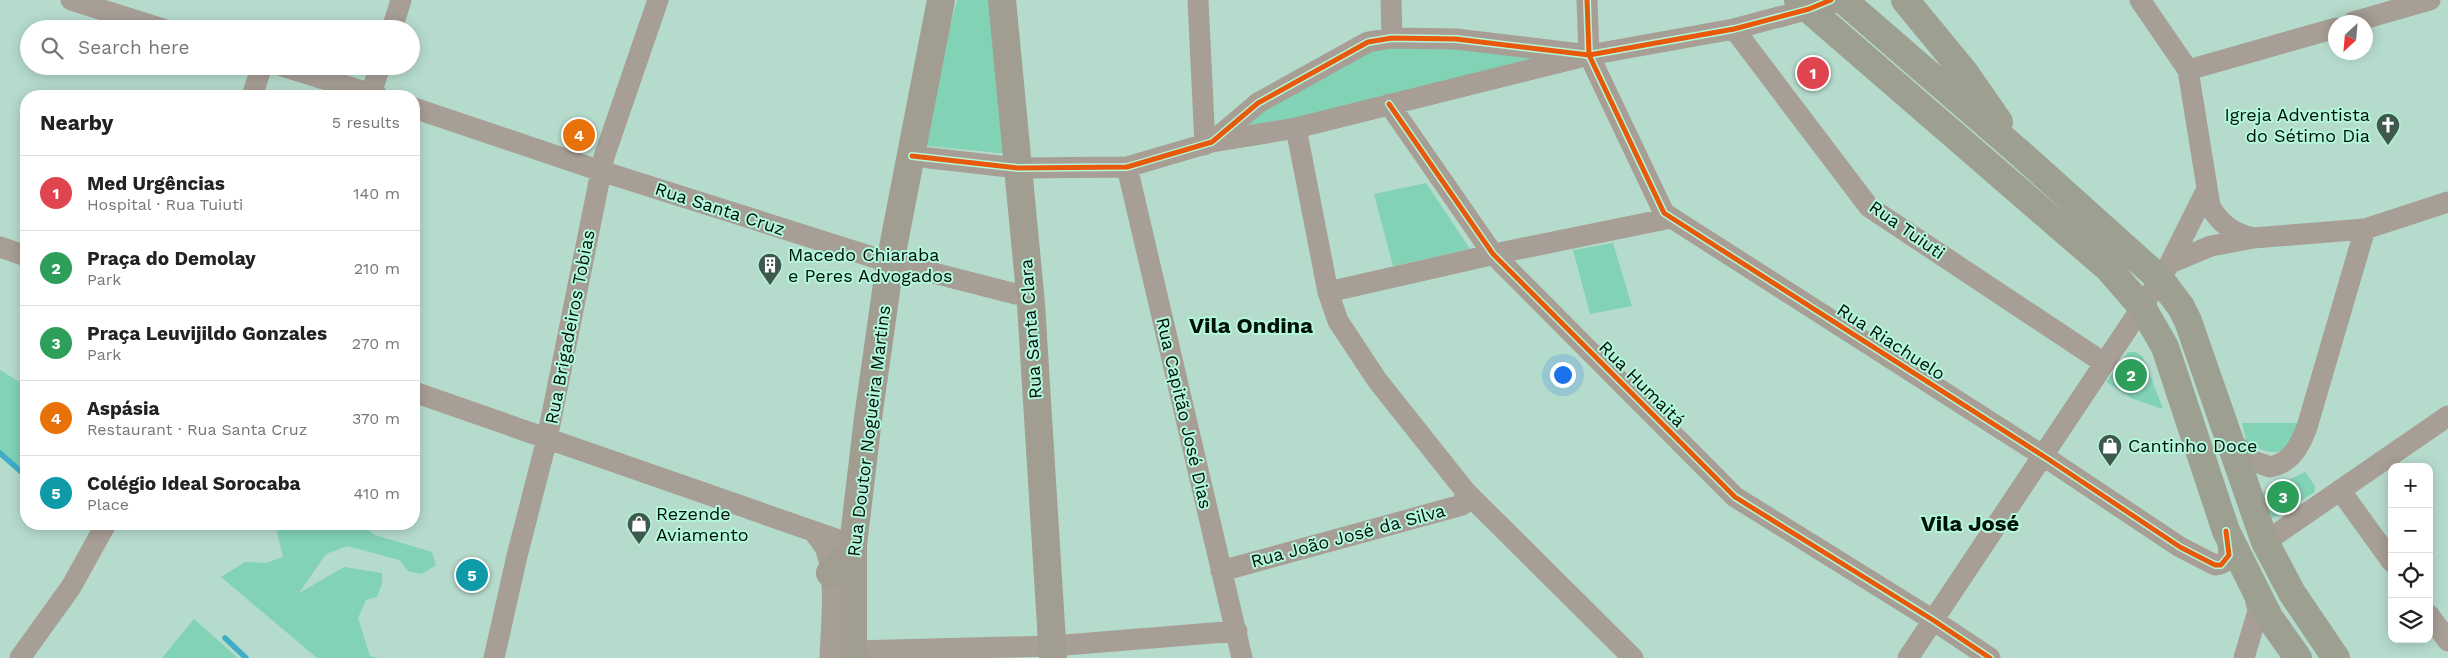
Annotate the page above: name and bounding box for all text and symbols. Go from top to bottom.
north arrow [2328,15,2373,60]
search box [20,20,420,75]
icon: search [38,34,66,62]
text: Search here [78,36,189,59]
pin: 1 [1797,54,1829,92]
place label: Igreja Adventista do Sétimo Dia [2225,104,2370,146]
text: Nearby [40,110,113,135]
church icon: Igreja Adventista do Sétimo Dia [2375,112,2401,146]
text: 5 results [332,113,400,132]
pin: 4 [563,116,595,154]
text: Med Urgências [87,172,225,195]
street label: Rua Santa Cruz [653,178,788,239]
text: 1 [53,184,59,203]
text: 140 m [353,184,400,203]
text: Hospital · Rua Tuiuti [87,195,243,214]
street label: Rua Tuiuti [1865,196,1949,263]
street label: Rua Brigadeiros Tobias [540,228,599,426]
place label: Macedo Chiaraba e Peres Advogados [788,244,953,286]
text: Praça do Demolay [87,247,256,270]
building icon: Macedo Chiaraba e Peres Advogados [757,252,783,286]
street label: Rua Santa Clara [1015,258,1046,400]
text: 2 [51,259,61,278]
text: 210 m [354,259,400,278]
text: Park [87,270,121,289]
street label: Rua Riachuelo [1833,299,1949,384]
street label: Rua Doutor Nogueira Martins [843,304,894,558]
district label: Vila Ondina [1189,313,1313,338]
street label: Rua Capitão José Dias [1152,315,1217,511]
text: Praça Leuvijildo Gonzales [87,322,327,345]
text: 3 [51,334,61,353]
text: 270 m [352,334,400,353]
street label: Rua Humaitá [1595,336,1690,431]
text: Park [87,345,121,364]
pin: 2 [2115,356,2147,394]
your location [1550,362,1576,388]
text: Aspásia [87,397,159,420]
text: 4 [51,409,61,428]
text: 370 m [352,409,400,428]
text: Restaurant · Rua Santa Cruz [87,420,307,439]
shop icon: Cantinho Doce [2097,433,2123,467]
place label: Cantinho Doce [2128,435,2257,456]
map controls [2388,463,2433,643]
button: + [2388,463,2433,508]
text: Colégio Ideal Sorocaba [87,472,300,495]
pin: 3 [2267,478,2299,516]
text: 5 [51,484,61,503]
text: 410 m [354,484,400,503]
text: Place [87,495,129,514]
street label: Rua João José da Silva [1248,499,1447,572]
place label: Rezende Aviamento [656,503,749,545]
button: − [2388,508,2433,553]
shop icon: Rezende Aviamento [626,511,652,545]
district label: Vila José [1921,511,2019,536]
button: locate [2388,553,2433,598]
pin: 5 [456,556,488,594]
button: layers [2388,598,2433,643]

